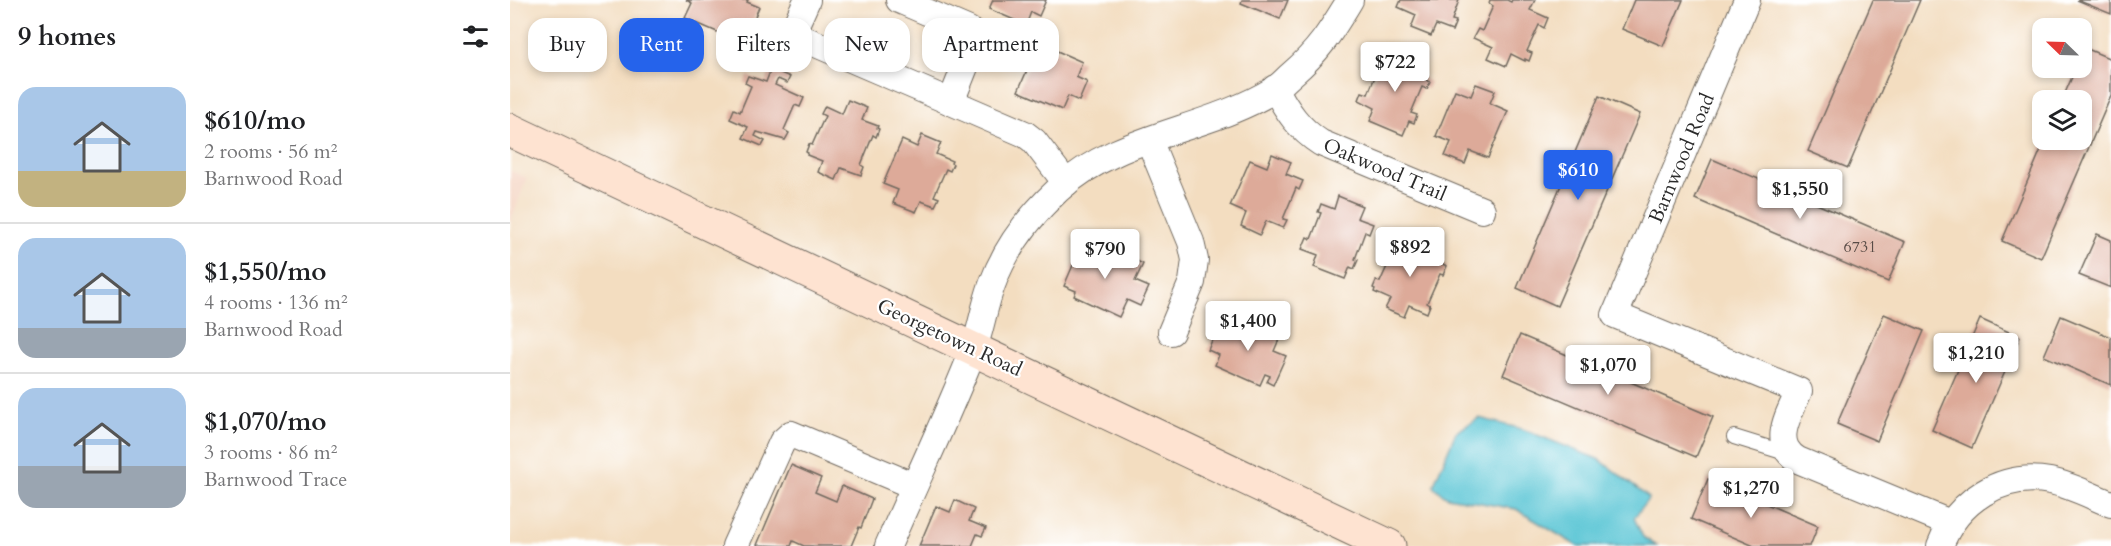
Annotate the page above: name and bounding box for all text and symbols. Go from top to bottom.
chip: Buy [528,18,607,72]
chip: Rent [619,18,704,72]
chip: Filters [716,18,812,72]
chip: New [824,18,910,72]
chip: Apartment [922,18,1059,72]
north arrow [2032,18,2092,78]
map controls [2032,18,2092,150]
text: 9 homes [18,19,116,54]
icon: filters [459,20,492,53]
pin: $722 [1359,42,1431,93]
text: $722 [1375,48,1415,75]
street label: Barnwood Road [1642,89,1721,227]
button: layers [2032,90,2092,150]
text: $610/mo [204,103,306,138]
icon: home [66,111,138,183]
street label: Oakwood Trail [1319,131,1451,208]
text: 2 rooms · 56 m² [204,138,337,165]
pin: $610 [1542,150,1614,201]
text: $610 [1558,156,1598,183]
text: Barnwood Road [204,165,343,192]
pin: $1,550 [1751,169,1849,220]
text: $1,550 [1771,175,1829,202]
pin: $892 [1374,227,1446,278]
pin: $790 [1069,229,1141,280]
text: $892 [1390,233,1430,260]
text: $790 [1085,235,1125,262]
house number: 6731 [1844,236,1876,258]
text: $1,550/mo [204,254,327,289]
icon: home [66,262,138,334]
text: 4 rooms · 136 m² [204,289,348,316]
street label: Georgetown Road [873,292,1027,383]
pin: $1,400 [1199,301,1297,352]
text: $1,400 [1219,307,1277,334]
text: Barnwood Road [204,316,343,343]
pin: $1,210 [1927,333,2025,384]
text: $1,210 [1947,339,2005,366]
pin: $1,070 [1559,345,1657,396]
text: $1,070 [1579,351,1637,378]
text: $1,070/mo [204,404,327,439]
icon: home [66,412,138,484]
text: 3 rooms · 86 m² [204,439,337,466]
text: Barnwood Trace [204,466,347,493]
pin: $1,270 [1702,468,1800,519]
text: $1,270 [1722,474,1780,501]

